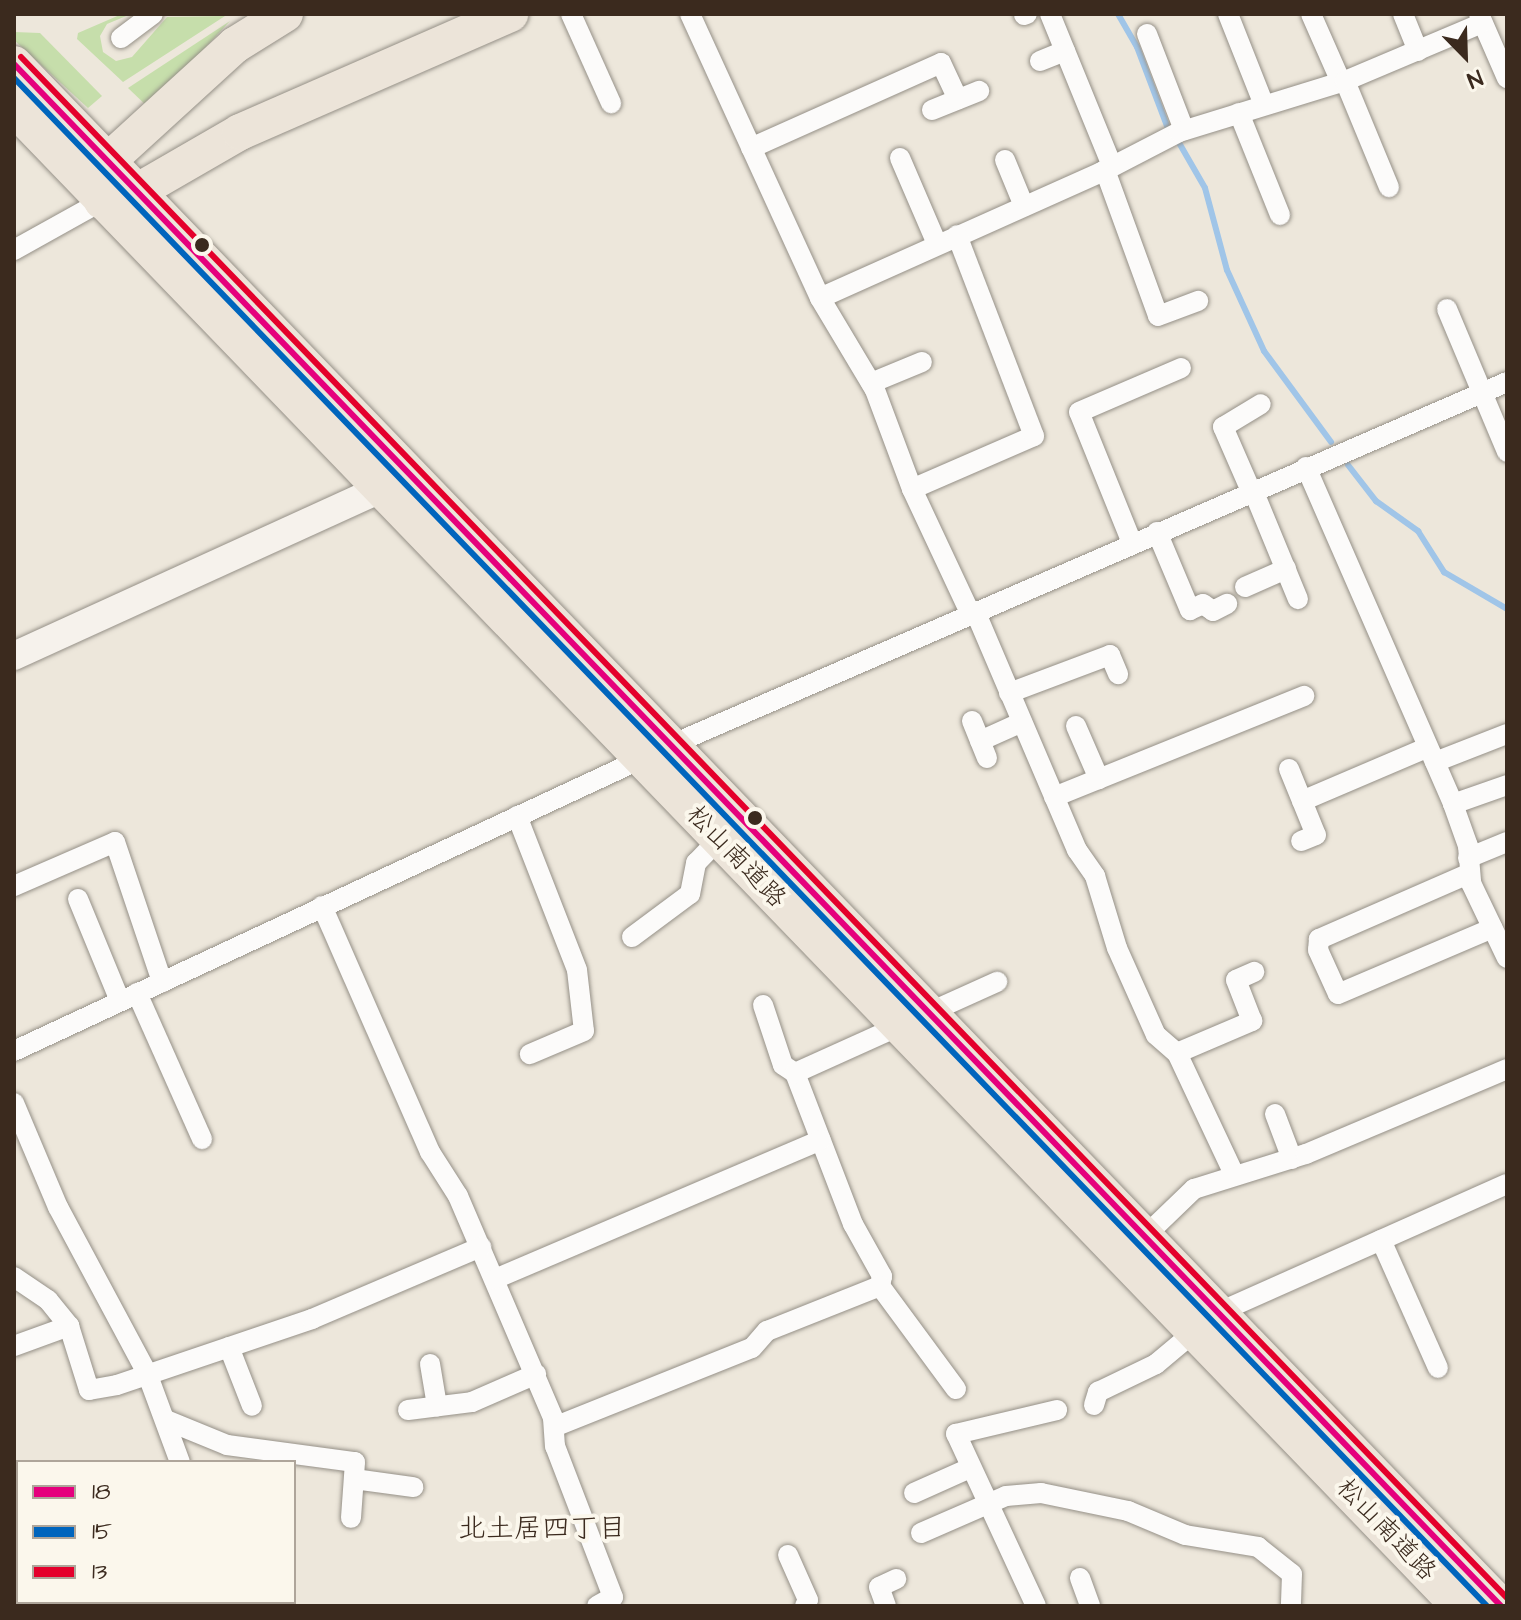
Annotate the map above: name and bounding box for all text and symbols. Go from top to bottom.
north arrow [1425,16,1505,96]
text: N [1462,62,1487,96]
unlabelled marker [194,237,210,253]
street label: 松山南道路 [680,799,792,915]
unlabelled marker [747,810,763,826]
legend [16,1460,296,1604]
street label: 松山南道路 [1330,1472,1442,1588]
text: 18 [92,1475,111,1509]
district label: 北土居四丁目 [458,1512,626,1546]
text: 15 [92,1515,112,1549]
text: 13 [92,1555,107,1589]

